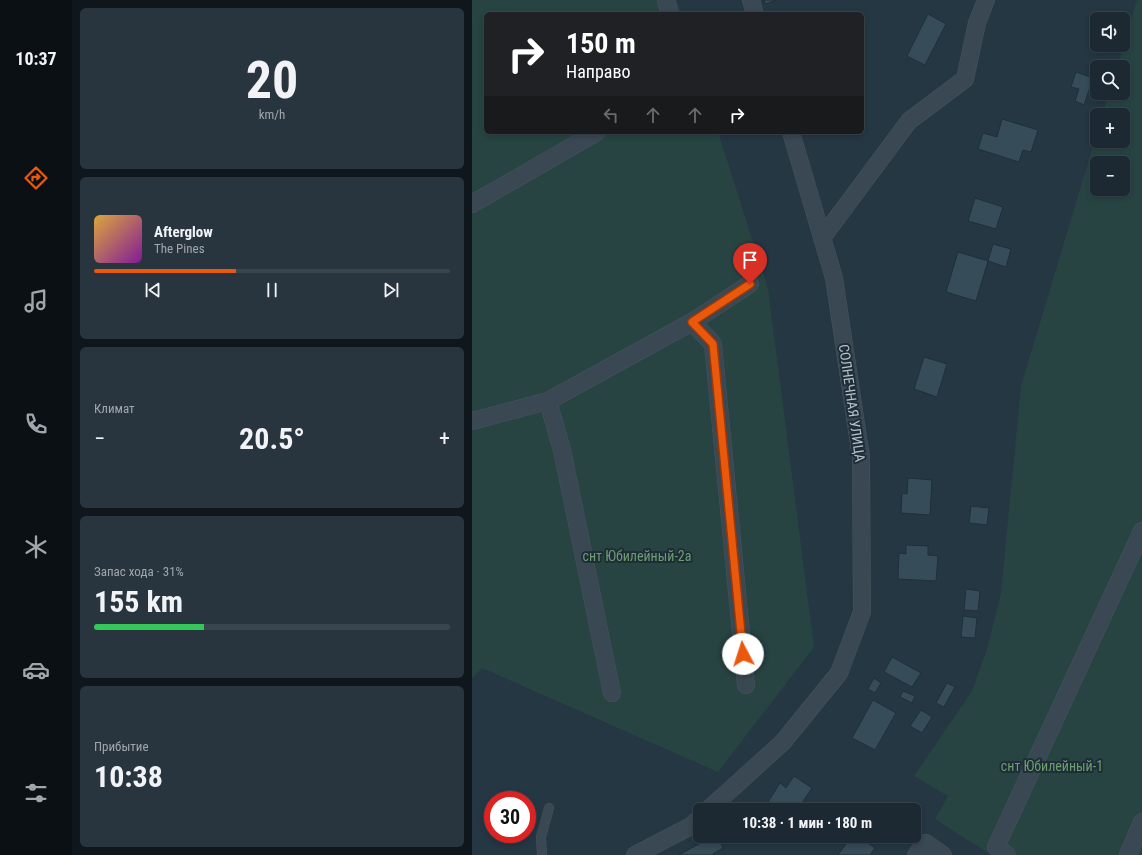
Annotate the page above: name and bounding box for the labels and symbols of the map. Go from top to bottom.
pin [733,243,767,284]
street label: СОЛНЕЧНАЯ УЛИЦА [836,343,868,463]
park label: снт Юбилейный-2а [583,548,691,564]
position arrow [722,633,764,675]
park label: снт Юбилейный-1 [1001,758,1103,774]
speed limit sign: 30 [484,791,536,843]

